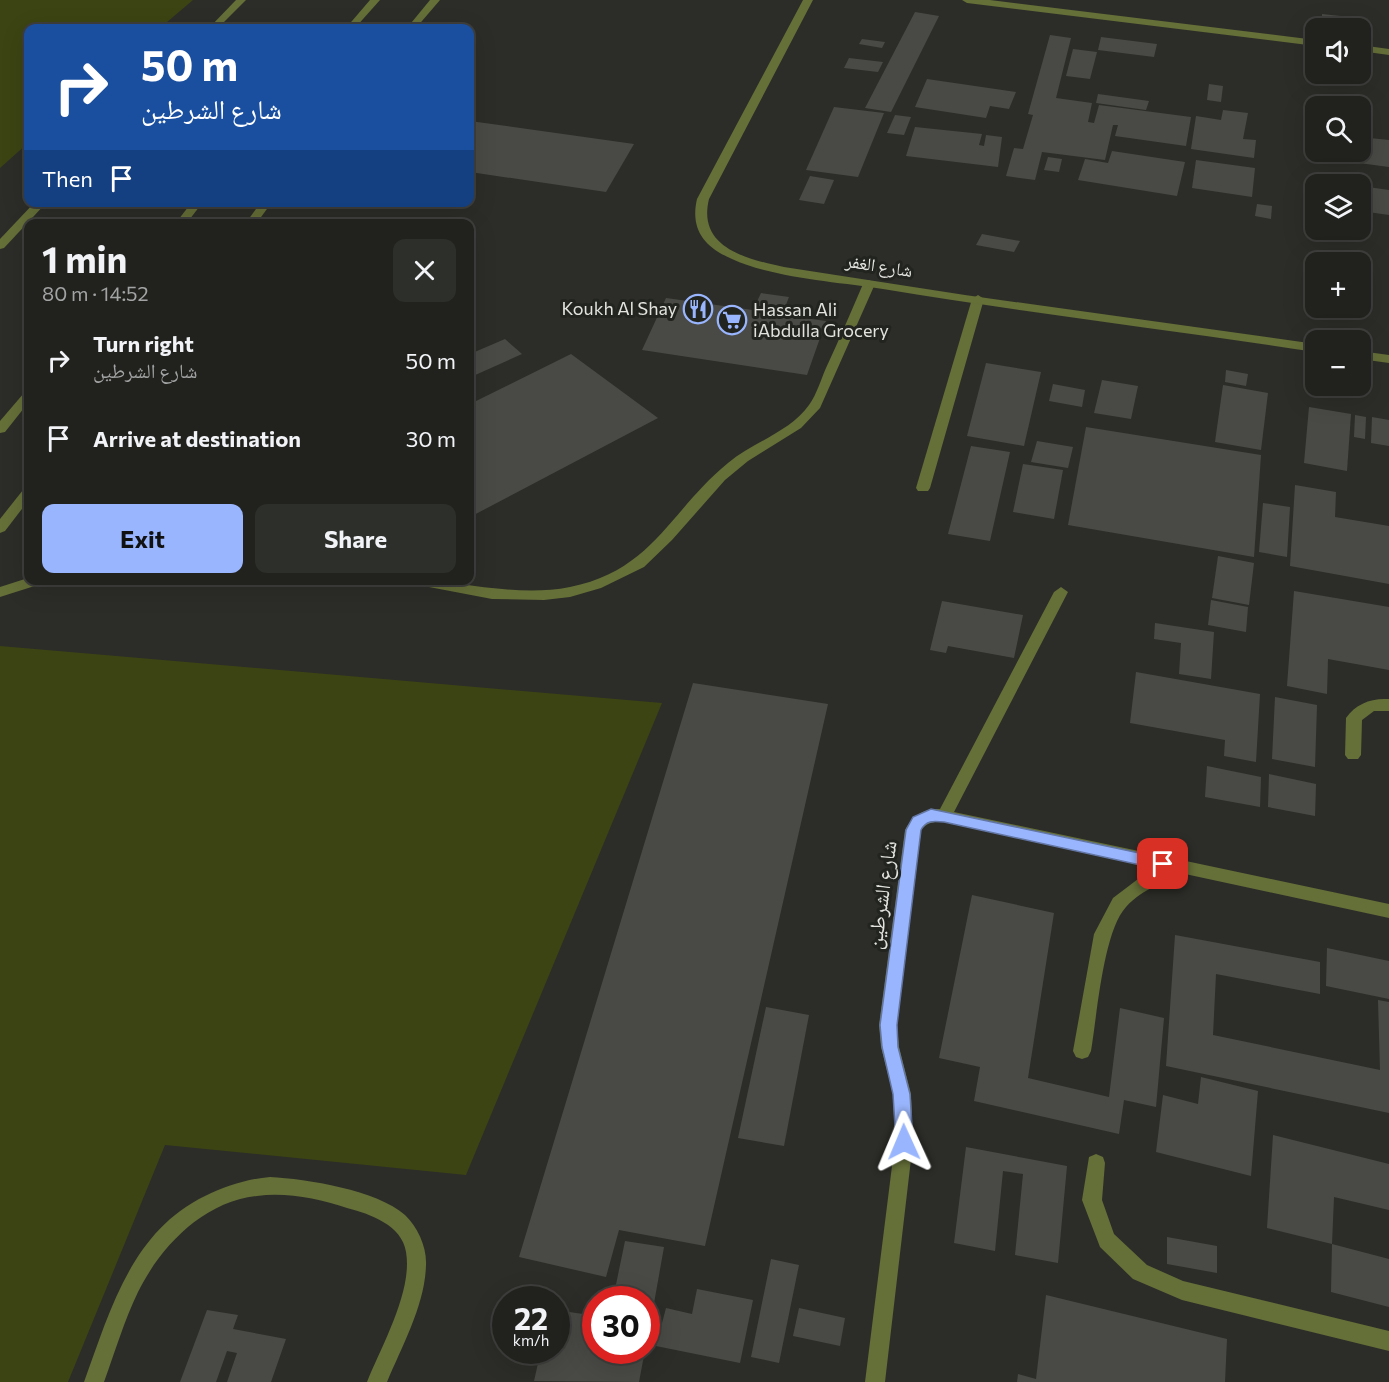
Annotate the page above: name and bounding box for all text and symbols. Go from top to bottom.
map controls [1305,18,1371,396]
button: sound [1305,18,1371,84]
text: 50 m [141,38,238,90]
icon: right [42,48,120,126]
text: شارع الشرطين [141,92,282,125]
button: search [1305,96,1371,162]
icon: arrive [105,162,138,195]
text: Then [42,165,93,192]
button: layers [1305,174,1371,240]
text: 1 min [42,236,127,280]
button: close [393,239,456,302]
street label: شارع الغفر [843,249,914,282]
button: + [1305,252,1371,318]
text: 80 m · 14:52 [42,281,149,305]
restaurant icon: Koukh Al Shay [682,293,714,325]
place label: Koukh Al Shay [561,297,677,319]
place label: Hassan Ali iAbdulla Grocery [753,298,889,341]
supermarket icon: Hassan Ali iAbdulla Grocery [716,304,748,336]
text: Turn right [93,330,194,357]
button: − [1305,330,1371,396]
icon: right [42,344,75,377]
text: 50 m [406,347,456,374]
text: شارع الشرطين [93,358,197,382]
icon: arrive [42,422,75,455]
text: Arrive at destination [93,425,301,452]
text: 30 m [406,425,456,452]
button: Exit [42,504,243,573]
button: Share [255,504,456,573]
pin [1137,838,1188,889]
street label: شارع الشرطين [861,839,902,951]
icon: arrive [1146,847,1179,880]
position arrow [872,1110,936,1174]
speed limit sign: 30 [582,1286,660,1364]
text: 22 [514,1299,548,1336]
text: km/h [513,1331,549,1349]

